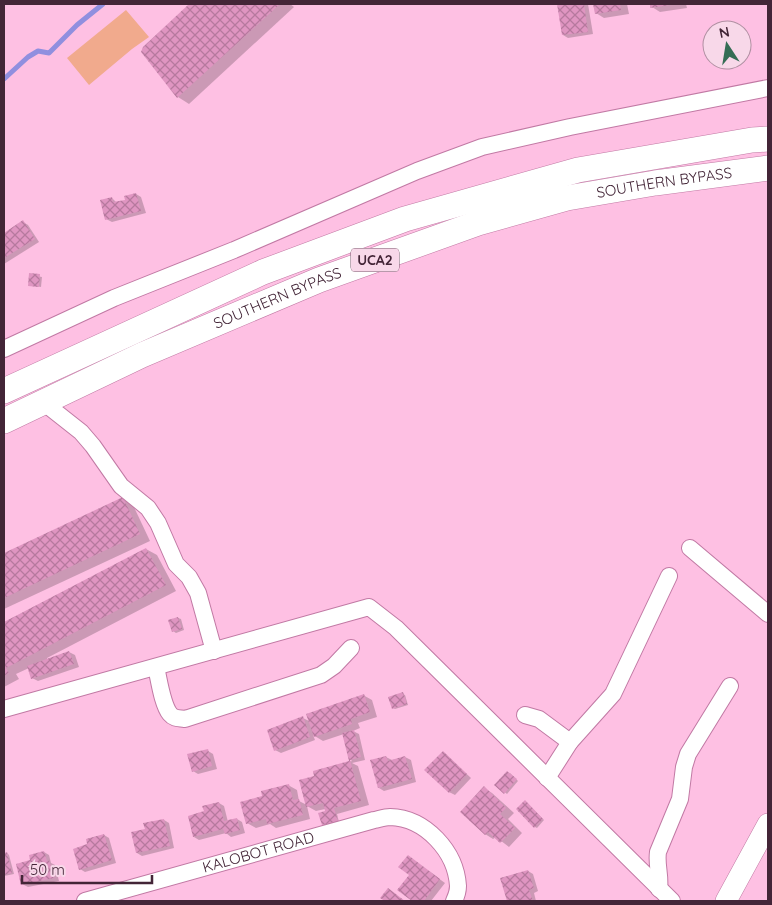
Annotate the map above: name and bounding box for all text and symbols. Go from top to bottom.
north arrow [702,20,752,70]
text: N [717,22,731,42]
street label: SOUTHERN BYPASS [595,163,733,202]
road number: UCA2 [351,248,399,272]
street label: SOUTHERN BYPASS [210,263,344,333]
street label: KALOBOT ROAD [200,827,316,877]
scale bar [22,852,152,884]
text: 50 m [30,860,65,879]

